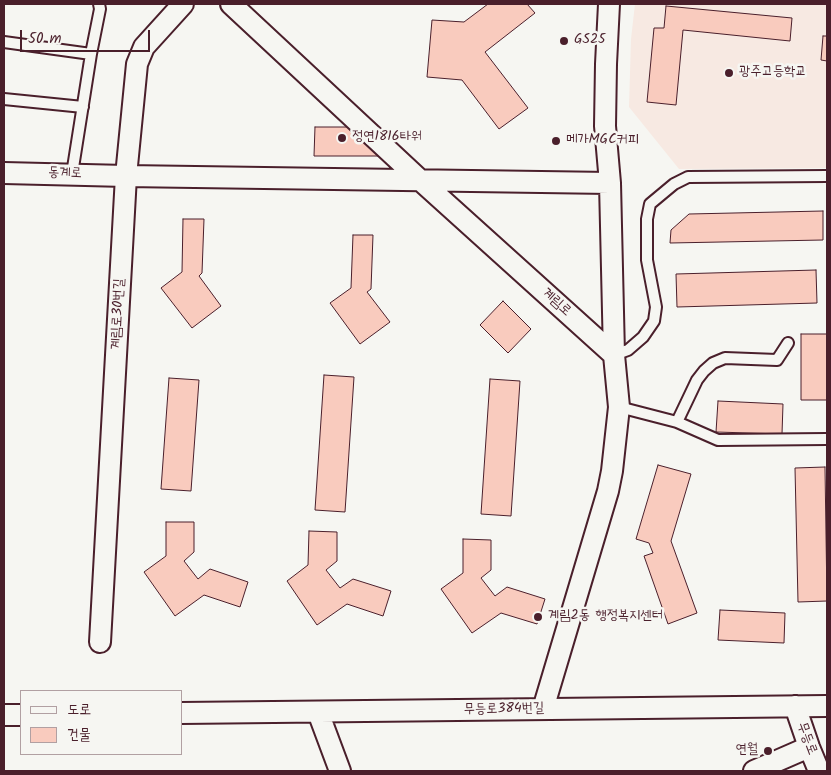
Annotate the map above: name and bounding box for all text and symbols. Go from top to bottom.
scale bar [22,20,152,52]
text: 50 m [28,27,62,51]
place label: GS25 [574,33,606,49]
marker: GS25 [558,35,570,47]
place label: 광주고등학교 [739,65,807,81]
marker: 광주고등학교 [723,67,735,79]
place label: 정연1816타워 [352,130,422,146]
marker: 정연1816타워 [336,132,348,144]
place label: 메가MGC커피 [566,133,639,149]
marker: 메가MGC커피 [550,135,562,147]
street label: 동계로 [48,165,82,183]
street label: 계림로30번길 [109,278,129,350]
street label: 계림로 [538,285,574,321]
place label: 계림2동 행정복지센터 [548,609,663,625]
marker: 계림2동 행정복지센터 [532,611,544,623]
legend [20,690,182,755]
text: 도로 [67,698,91,722]
street label: 무등로384번길 [464,701,544,719]
street label: 무등로 [792,720,820,758]
text: 건물 [67,723,91,747]
place label: 연월 [735,743,758,759]
marker: 연월 [762,745,774,757]

